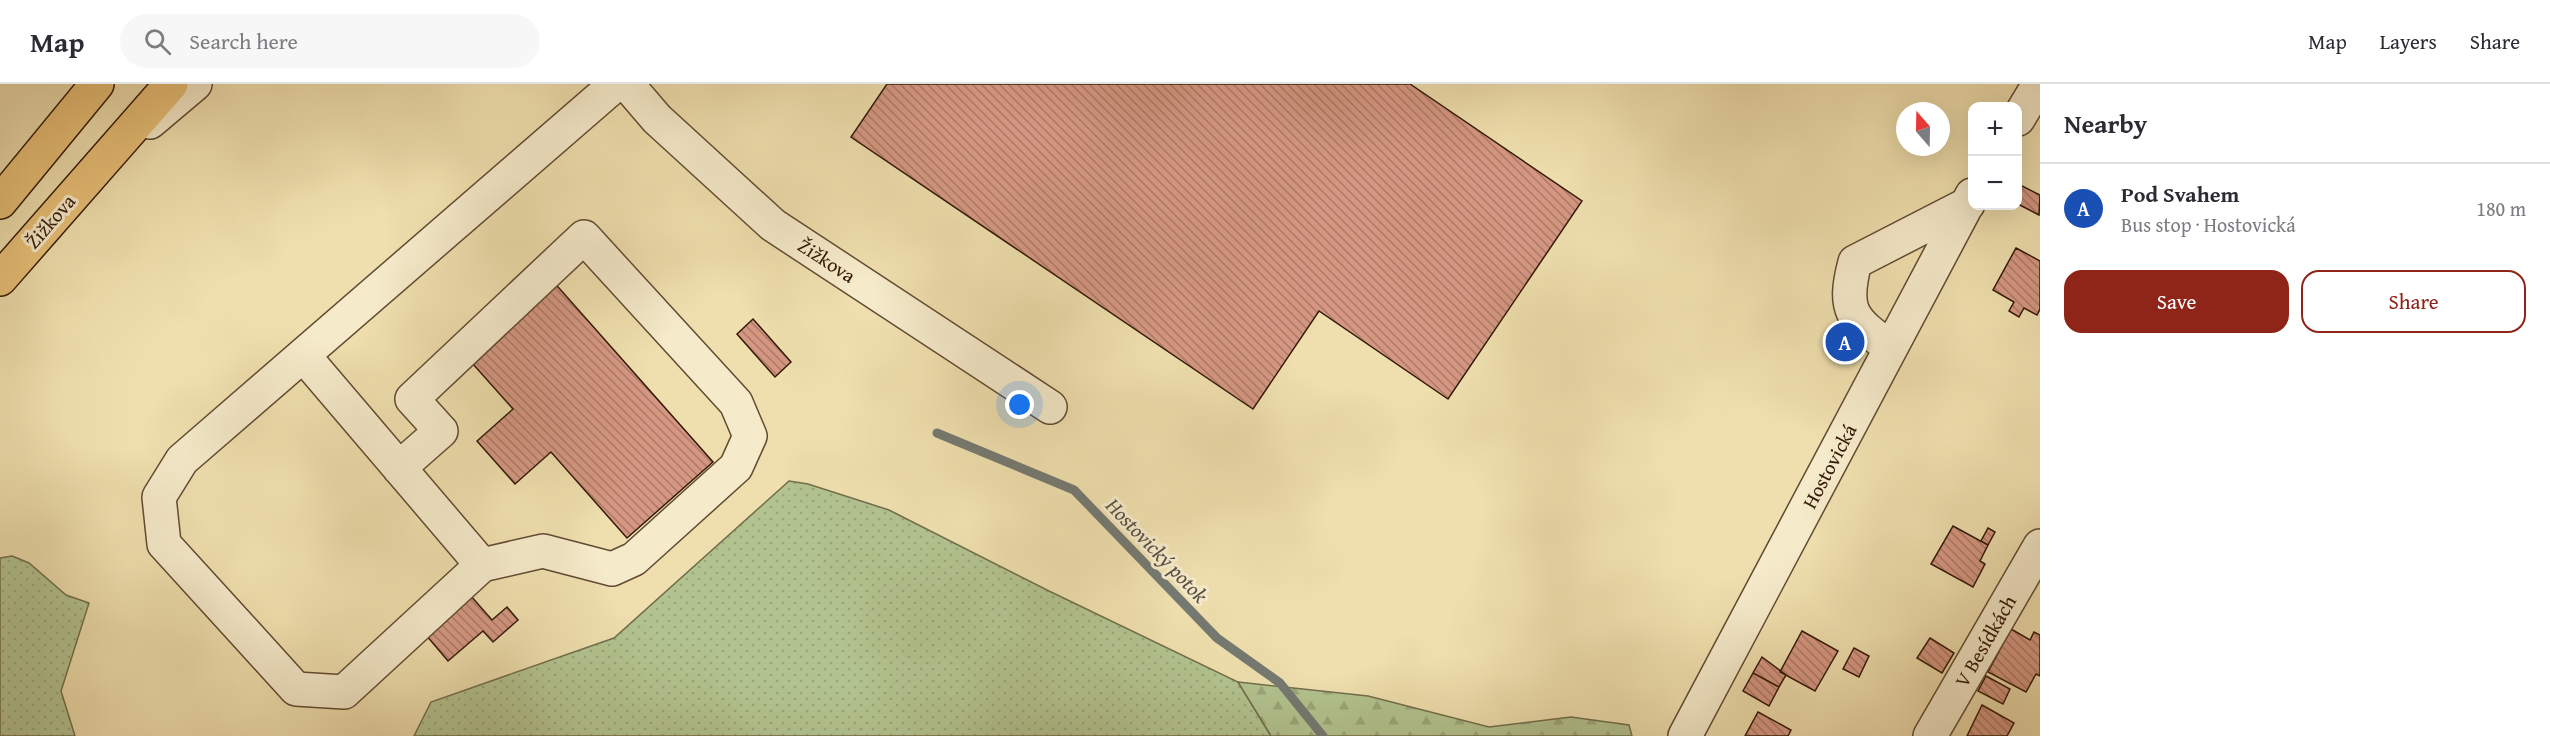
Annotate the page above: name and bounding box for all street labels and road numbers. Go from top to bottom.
street label: Žižkova [18,187,82,254]
street label: Žižkova [792,231,862,290]
street label: Hostovická [1795,418,1864,513]
street label: V Besídkách [1947,590,2023,692]

